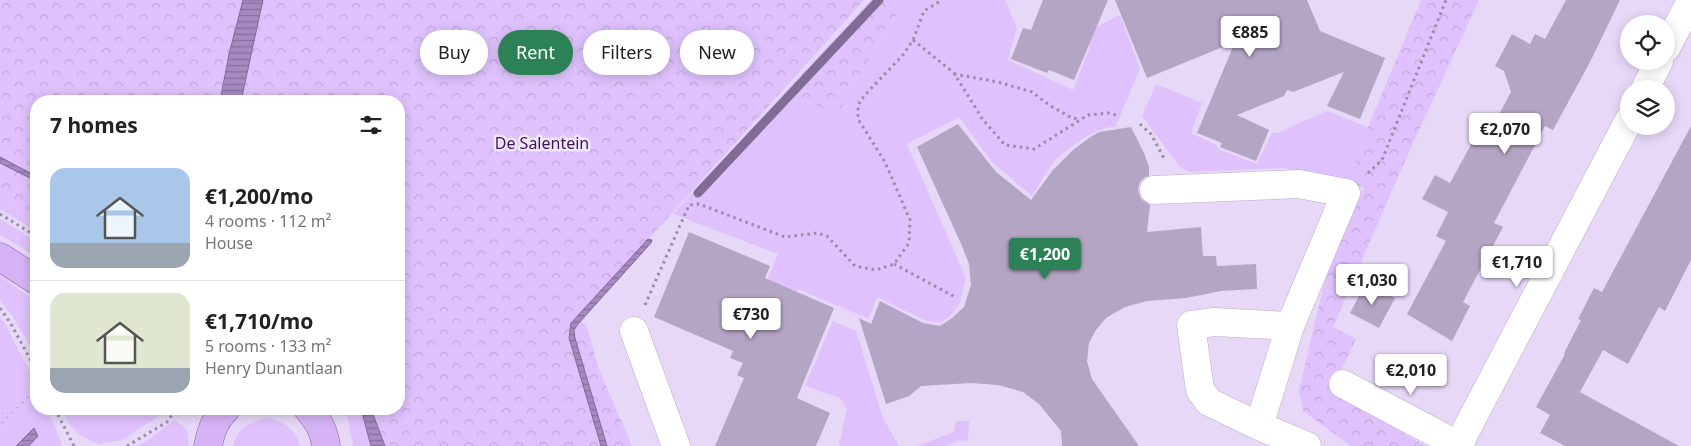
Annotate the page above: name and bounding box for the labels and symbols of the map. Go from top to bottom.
pin: €885 [1220,15,1280,58]
pin: €2,070 [1464,112,1546,155]
park label: De Salentein [495,132,589,154]
pin: €1,200 [1004,238,1086,280]
pin: €1,710 [1476,246,1558,288]
pin: €1,030 [1331,264,1413,306]
pin: €730 [721,298,781,340]
pin: €2,010 [1370,354,1452,396]

